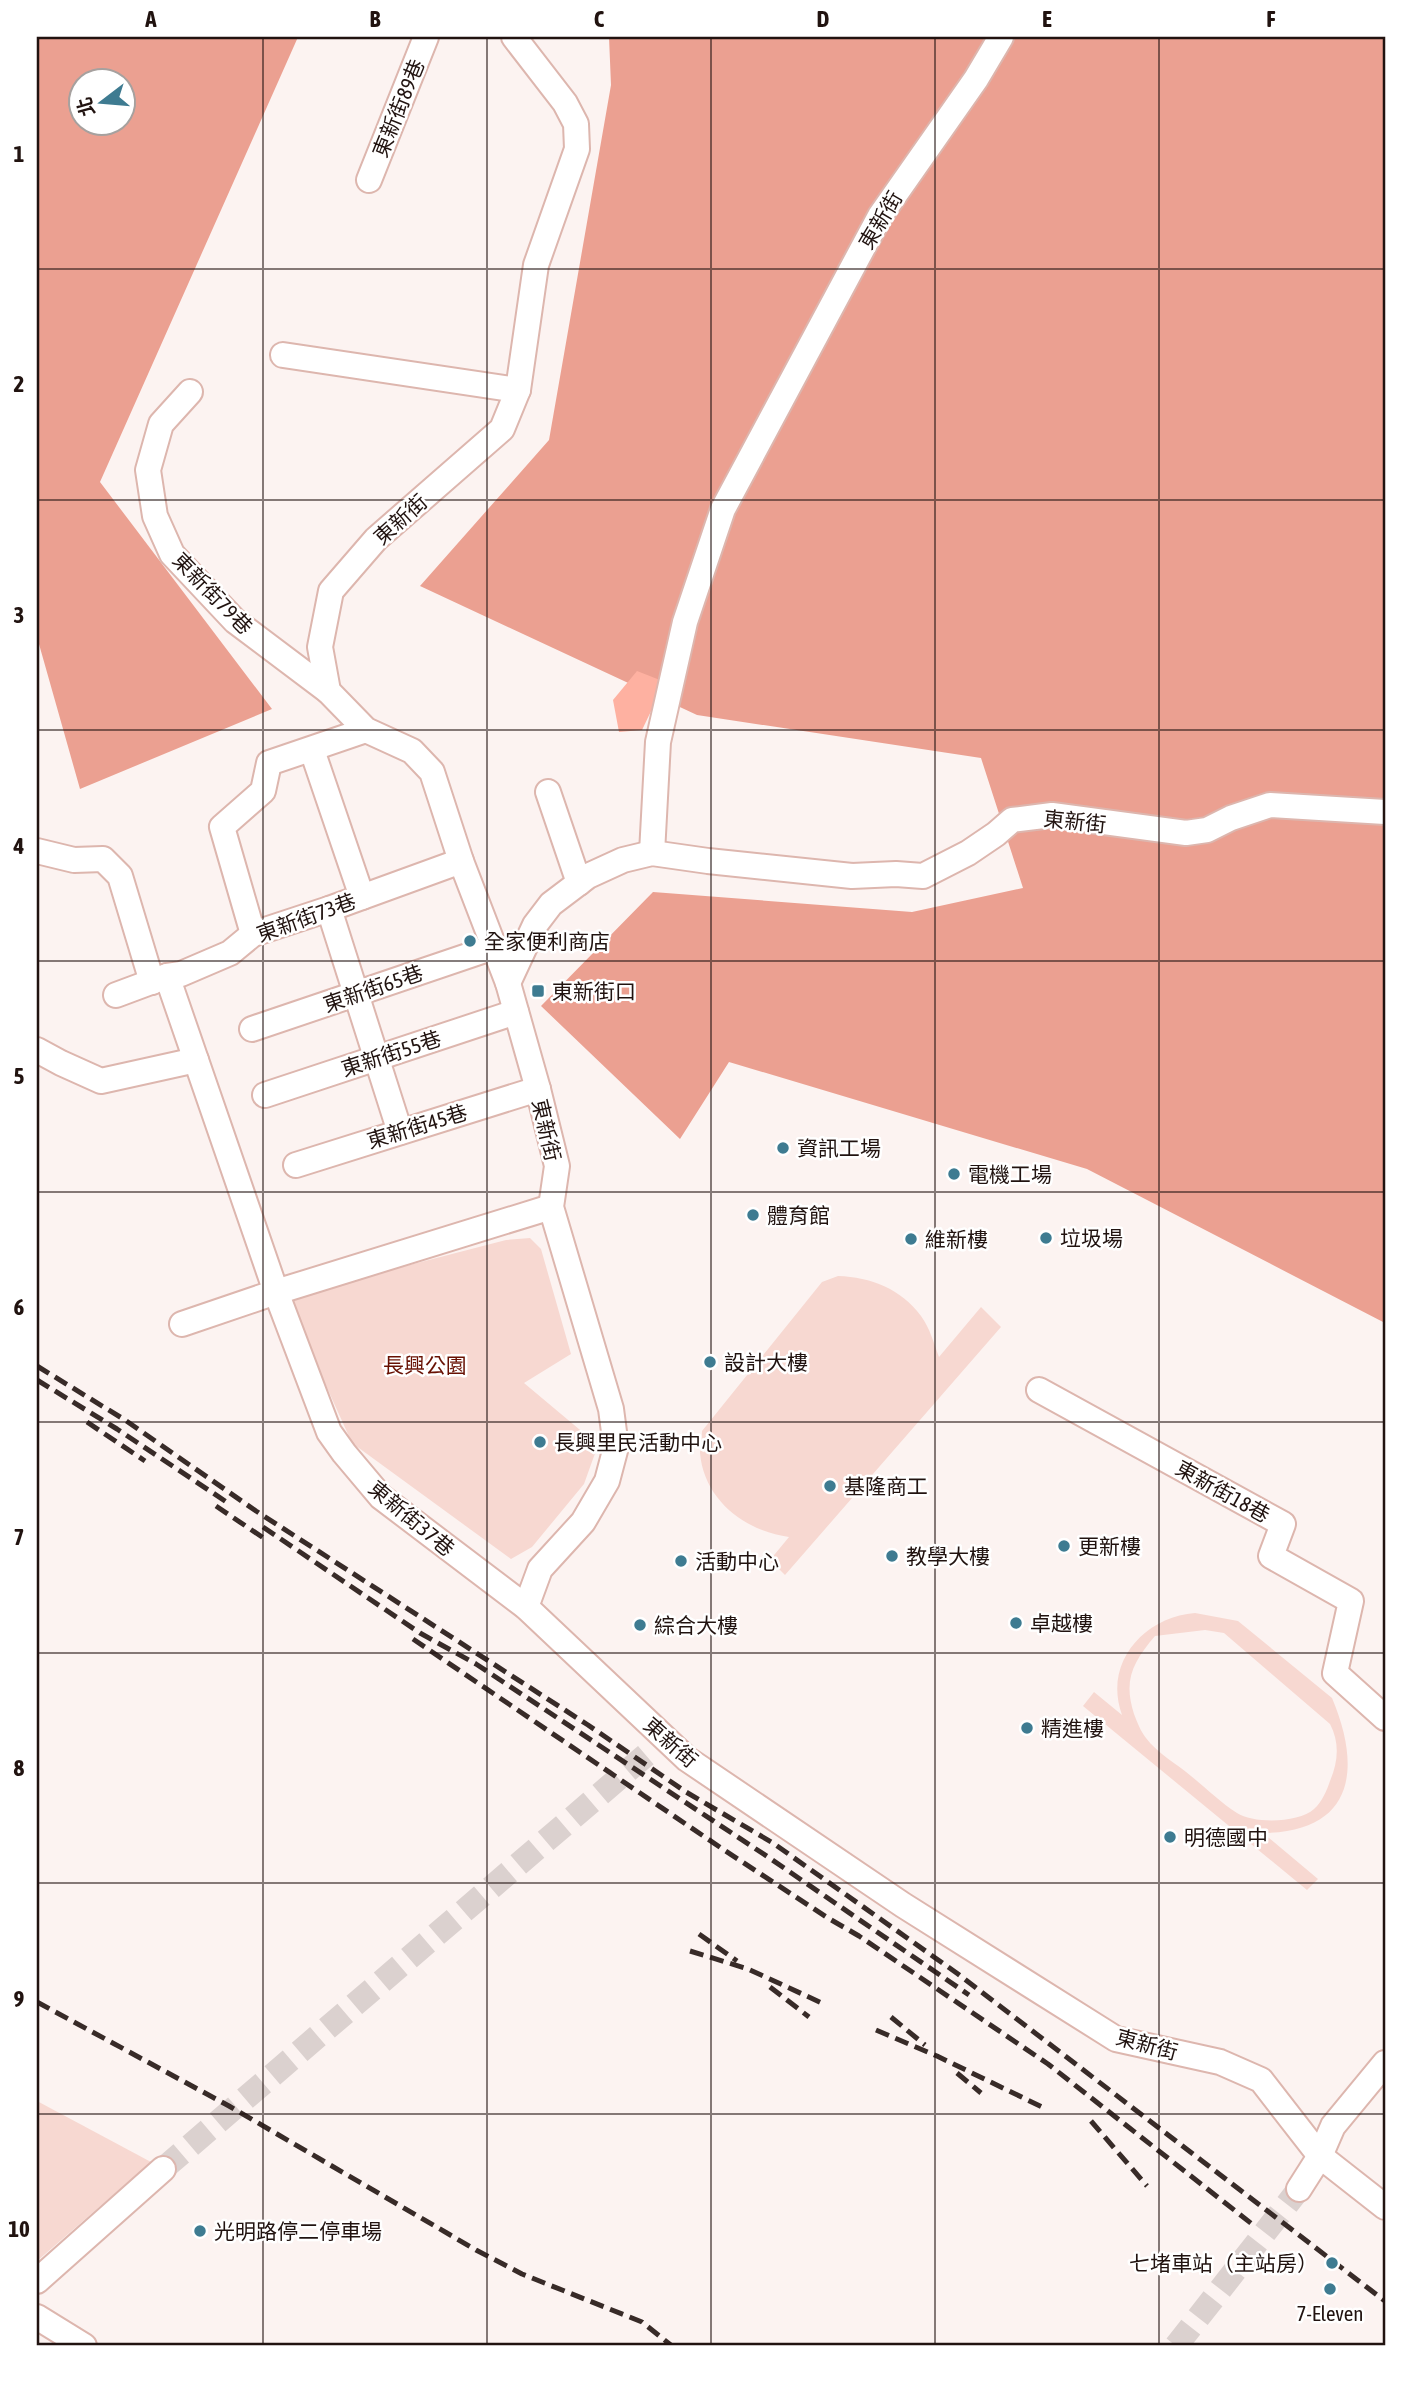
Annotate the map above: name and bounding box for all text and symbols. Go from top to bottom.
text: A [144,6,157,32]
text: B [370,6,381,32]
text: C [594,6,605,32]
text: D [817,6,830,32]
text: E [1042,6,1052,32]
text: F [1266,6,1276,32]
street label: 東新街89巷 [367,55,429,161]
north arrow [66,66,136,136]
text: 北 [72,95,99,119]
text: 1 [14,141,25,167]
street label: 東新街 [853,187,907,253]
text: 2 [14,371,24,397]
street label: 東新街 [369,489,431,549]
street label: 東新街79巷 [168,547,258,639]
text: 3 [14,602,24,628]
street label: 東新街 [1042,806,1108,836]
text: 4 [13,833,25,859]
street label: 東新街73巷 [253,888,359,946]
place label: 全家便利商店 [484,929,610,953]
marker: 全家便利商店 [462,933,478,949]
street label: 東新街65巷 [320,960,426,1016]
place label: 東新街口 [552,979,636,1003]
marker: 東新街口 [530,983,546,999]
street label: 東新街55巷 [338,1026,444,1080]
text: 5 [14,1063,25,1089]
street label: 東新街 [528,1097,566,1163]
street label: 東新街45巷 [364,1099,470,1153]
place label: 資訊工場 [797,1136,881,1160]
marker: 資訊工場 [775,1140,791,1156]
place label: 電機工場 [968,1162,1052,1186]
marker: 電機工場 [946,1166,962,1182]
place label: 體育館 [767,1203,830,1227]
marker: 體育館 [745,1207,761,1223]
place label: 垃圾場 [1060,1226,1123,1250]
place label: 維新樓 [925,1227,988,1251]
marker: 垃圾場 [1038,1230,1054,1246]
marker: 維新樓 [903,1231,919,1247]
text: 6 [14,1294,25,1320]
place label: 設計大樓 [724,1350,808,1374]
park label: 長興公園 [383,1353,467,1377]
marker: 設計大樓 [702,1354,718,1370]
place label: 長興里民活動中心 [554,1430,722,1454]
marker: 長興里民活動中心 [532,1434,548,1450]
street label: 東新街18巷 [1172,1455,1274,1527]
place label: 基隆商工 [844,1474,928,1498]
street label: 東新街37巷 [365,1475,459,1561]
marker: 基隆商工 [822,1478,838,1494]
text: 7 [14,1524,24,1550]
place label: 更新樓 [1078,1534,1141,1558]
marker: 更新樓 [1056,1538,1072,1554]
place label: 教學大樓 [906,1544,990,1568]
marker: 教學大樓 [884,1548,900,1564]
place label: 活動中心 [695,1549,779,1573]
marker: 活動中心 [673,1553,689,1569]
place label: 卓越樓 [1030,1611,1093,1635]
place label: 綜合大樓 [654,1613,738,1637]
marker: 卓越樓 [1008,1615,1024,1631]
marker: 綜合大樓 [632,1617,648,1633]
street label: 東新街 [639,1712,703,1772]
place label: 精進樓 [1041,1716,1104,1740]
marker: 精進樓 [1019,1720,1035,1736]
text: 8 [14,1755,25,1781]
place label: 明德國中 [1184,1825,1268,1849]
marker: 明德國中 [1162,1829,1178,1845]
text: 9 [14,1986,25,2012]
street label: 東新街 [1113,2024,1181,2064]
text: 10 [8,2216,30,2242]
place label: 光明路停二停車場 [214,2219,382,2243]
marker: 光明路停二停車場 [192,2223,208,2239]
place label: 七堵車站（主站房） [1129,2251,1318,2275]
marker: 七堵車站（主站房） [1324,2255,1340,2271]
marker: 7-Eleven [1322,2281,1338,2297]
place label: 7-Eleven [1297,2301,1363,2325]

